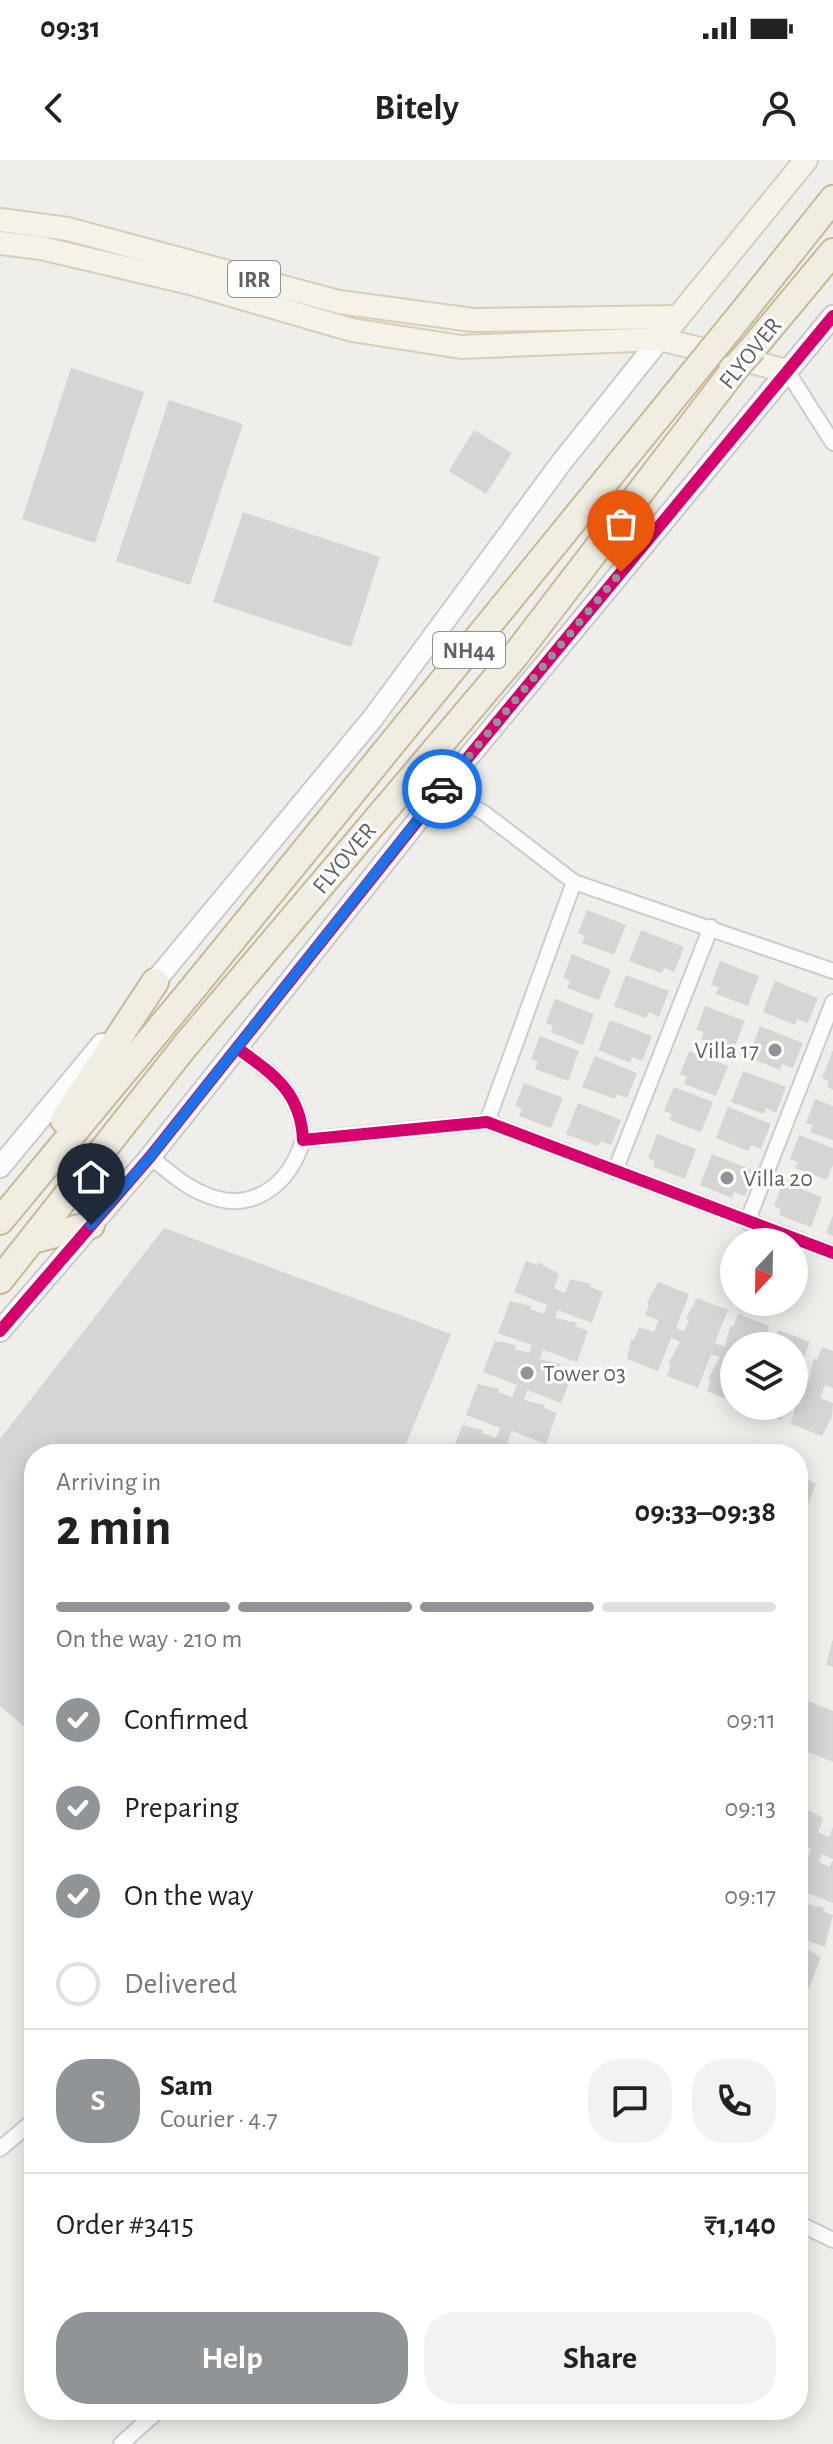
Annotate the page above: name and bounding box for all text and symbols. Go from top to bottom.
text: 09:31 [40,13,101,43]
icon: back [32,86,76,130]
icon: person [757,86,801,130]
text: Bitely [374,90,459,126]
road number: IRR [228,261,280,297]
street label: FLYOVER [715,313,787,394]
pin [587,490,655,572]
icon: bag [599,502,643,546]
road number: NH44 [433,632,505,668]
courier [402,749,482,829]
icon: car [420,767,464,811]
street label: FLYOVER [308,819,381,899]
place label: Villa 17 [694,1039,759,1063]
marker: Villa 17 [766,1041,784,1059]
pin [57,1143,125,1225]
icon: home [69,1155,113,1199]
place label: Villa 20 [743,1167,813,1191]
marker: Villa 20 [718,1169,736,1187]
north arrow [720,1228,808,1316]
map controls [720,1228,808,1420]
button: layers [720,1332,808,1420]
place label: Tower 03 [543,1362,626,1386]
marker: Tower 03 [518,1364,536,1382]
text: Arriving in [56,1469,161,1495]
text: 09:33–09:38 [635,1497,776,1527]
text: 2 min [56,1502,171,1554]
text: On the way · 210 m [56,1626,242,1652]
icon: check [56,1698,100,1742]
text: Confirmed [124,1705,248,1735]
text: 09:11 [726,1707,776,1733]
icon: check [56,1786,100,1830]
text: Preparing [124,1793,239,1823]
text: 09:13 [724,1795,776,1821]
icon: check [56,1874,100,1918]
text: On the way [124,1881,253,1911]
text: 09:17 [724,1883,776,1909]
text: Delivered [124,1969,237,1999]
button: chat [588,2059,672,2143]
button: phone [692,2059,776,2143]
text: Sam [160,2071,213,2101]
text: S [91,2086,105,2116]
text: Courier · 4.7 [160,2106,278,2132]
text: Order #3415 [56,2210,194,2240]
text: ₹1,140 [704,2210,776,2240]
button: Help [56,2312,408,2404]
button: Share [424,2312,776,2404]

